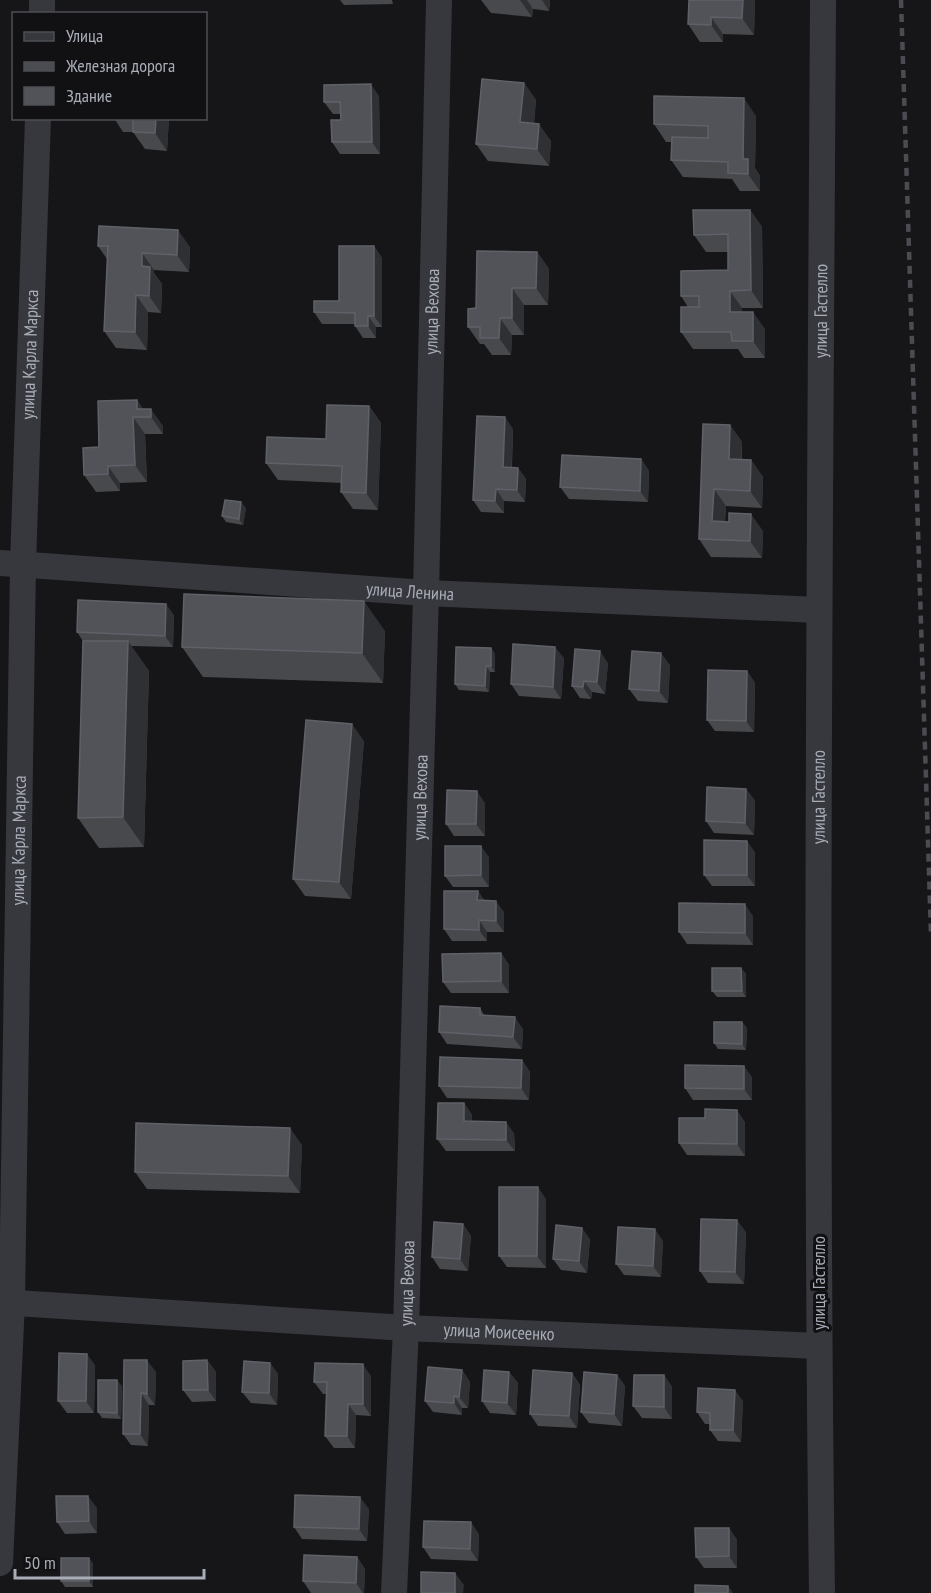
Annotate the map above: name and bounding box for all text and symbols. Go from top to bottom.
legend [12,12,207,120]
text: Улица [66,24,103,47]
text: Железная дорога [65,54,175,77]
text: Здание [66,84,112,107]
street label: улица Гастелло [809,264,832,358]
street label: улица Вехова [419,268,444,355]
street label: улица Карла Маркса [16,289,43,420]
street label: улица Ленина [365,577,454,605]
street label: улица Гастелло [807,750,830,844]
street label: улица Вехова [407,754,433,841]
street label: улица Карла Маркса [6,775,31,905]
street label: улица Гастелло [807,1236,830,1330]
street label: улица Вехова [394,1240,419,1326]
street label: улица Моисеенко [443,1318,555,1345]
scale bar [15,1542,204,1580]
text: 50 m [24,1551,56,1574]

